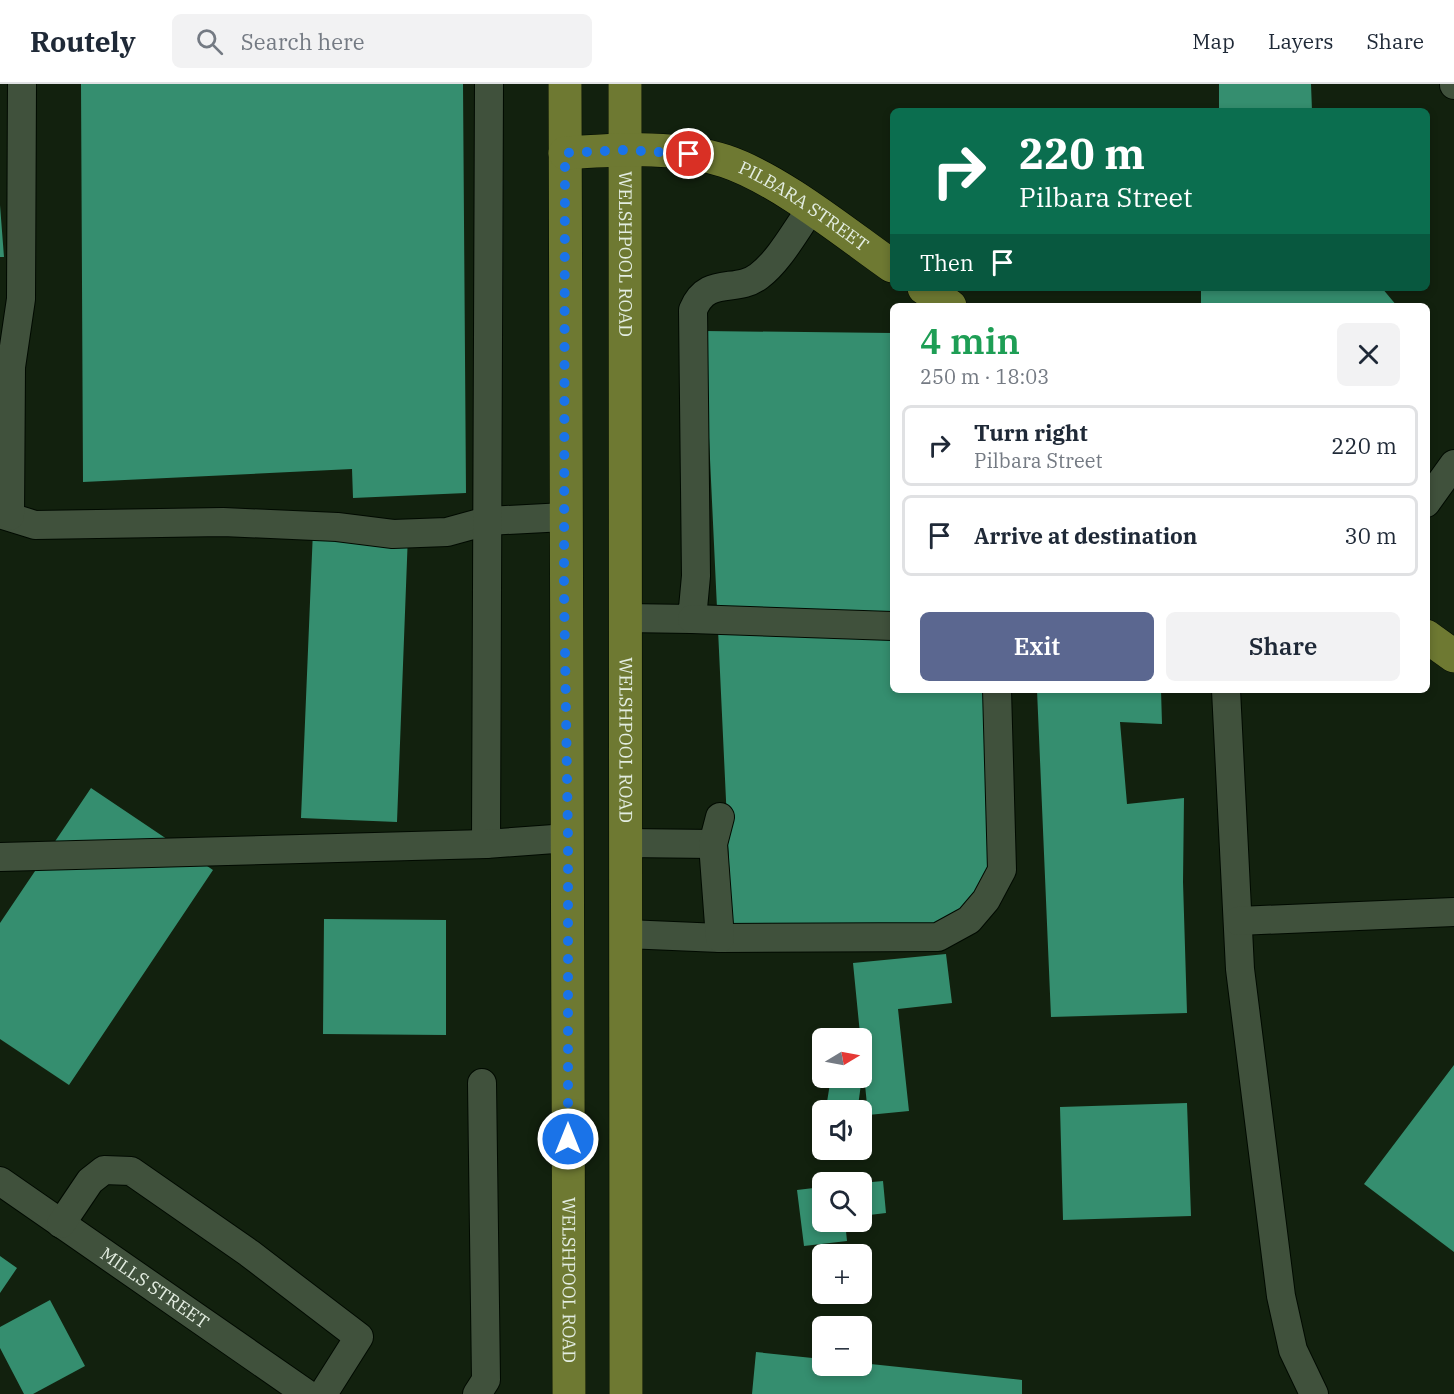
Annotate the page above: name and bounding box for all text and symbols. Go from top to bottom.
search box [172,14,592,68]
text: Routely [30,23,136,60]
icon: search [193,25,226,58]
text: Search here [241,27,365,56]
text: Map [1192,27,1235,55]
text: Layers [1268,27,1334,55]
text: Share [1367,27,1424,55]
text: 220 m [1019,126,1145,181]
pin [663,128,714,179]
icon: right [920,132,998,210]
icon: arrive [672,137,705,170]
street label: PILBARA STREET [735,156,874,256]
street label: WELSHPOOL ROAD [614,171,637,337]
text: Pilbara Street [1019,179,1192,214]
icon: arrive [986,246,1019,279]
text: Then [920,248,974,277]
text: 4 min [920,317,1020,364]
button: close [1337,323,1400,386]
text: 250 m · 18:03 [920,363,1049,390]
text: Turn right [974,418,1088,447]
icon: right [923,429,956,462]
text: 220 m [1331,431,1397,460]
text: Pilbara Street [974,447,1102,474]
icon: arrive [923,519,956,552]
text: Arrive at destination [974,521,1197,550]
text: 30 m [1345,521,1397,550]
button: Exit [920,612,1154,681]
button: Share [1166,612,1400,681]
street label: WELSHPOOL ROAD [614,657,638,823]
north arrow [812,1028,872,1088]
map controls [812,1028,872,1376]
button: sound [812,1100,872,1160]
position arrow [536,1107,600,1171]
button: search [812,1172,872,1232]
street label: WELSHPOOL ROAD [557,1197,581,1363]
street label: MILLS STREET [96,1242,214,1334]
button: + [812,1244,872,1304]
button: − [812,1316,872,1376]

